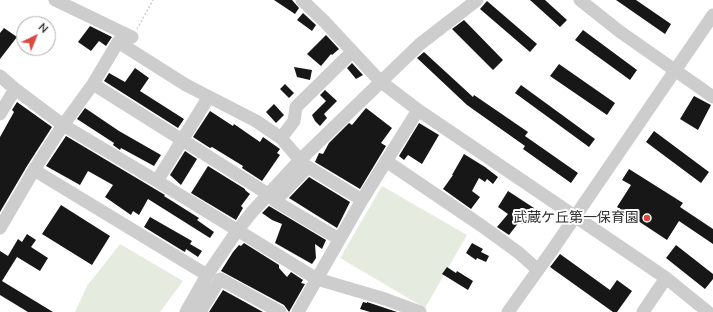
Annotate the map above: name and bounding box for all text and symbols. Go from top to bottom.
north arrow [16,16,56,56]
text: N [36,20,51,36]
place label: 武蔵ケ丘第一保育園 [513,210,639,226]
marker: 武蔵ケ丘第一保育園 [642,213,652,223]

